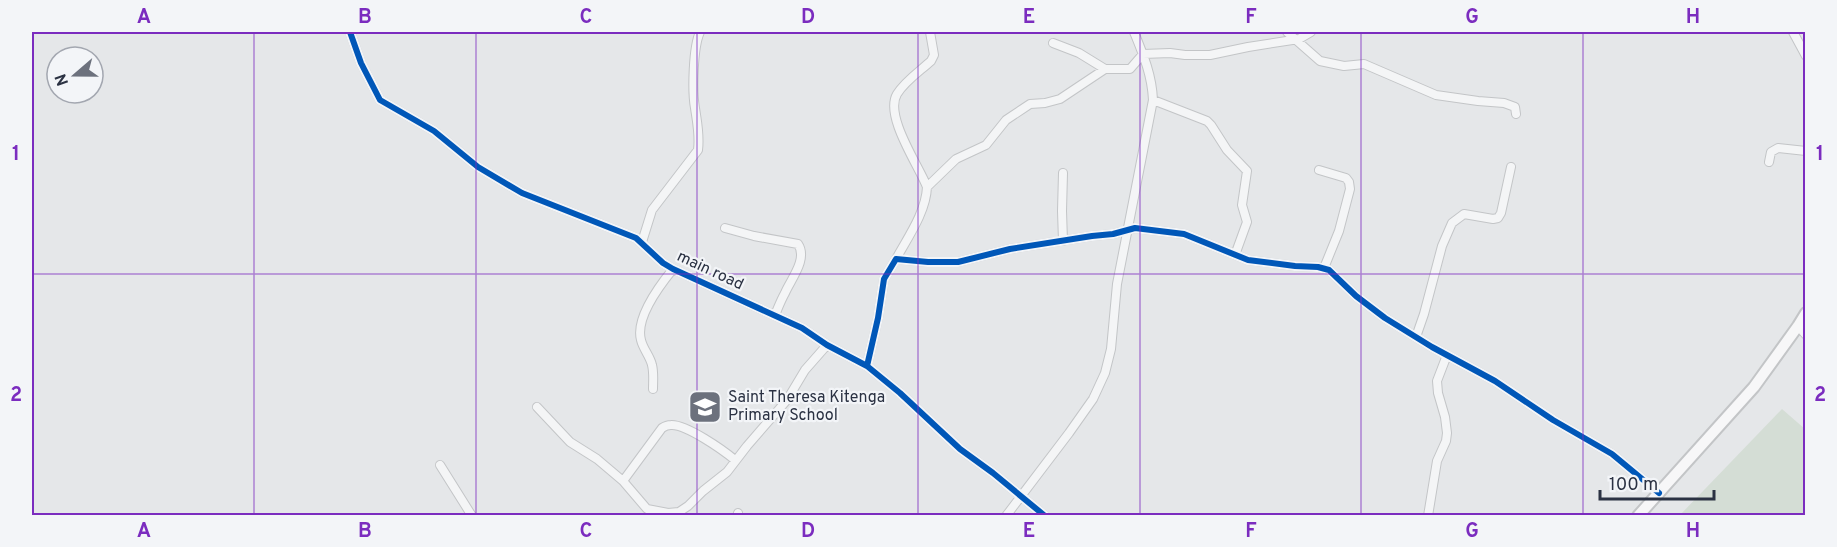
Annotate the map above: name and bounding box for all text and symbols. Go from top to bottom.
text: A [137,5,151,31]
text: B [358,5,372,31]
text: C [580,5,592,31]
text: D [801,5,815,31]
text: E [1023,5,1035,31]
text: F [1245,5,1257,31]
text: G [1465,5,1479,31]
text: H [1686,5,1700,31]
north arrow [45,45,105,105]
text: N [51,71,74,88]
text: 1 [12,142,20,168]
text: 1 [1816,142,1824,168]
street label: main road [673,247,747,295]
text: 2 [10,383,22,409]
text: 2 [1814,383,1826,409]
place label: Saint Theresa Kitenga Primary School [728,388,885,426]
school or university icon: Saint Theresa Kitenga Primary School [687,389,723,425]
scale bar [1600,463,1714,501]
text: 100 m [1609,474,1658,497]
text: A [137,519,151,545]
text: B [358,519,372,545]
text: C [580,519,592,545]
text: D [801,519,815,545]
text: E [1023,519,1035,545]
text: F [1245,519,1257,545]
text: G [1465,519,1479,545]
text: H [1686,519,1700,545]

